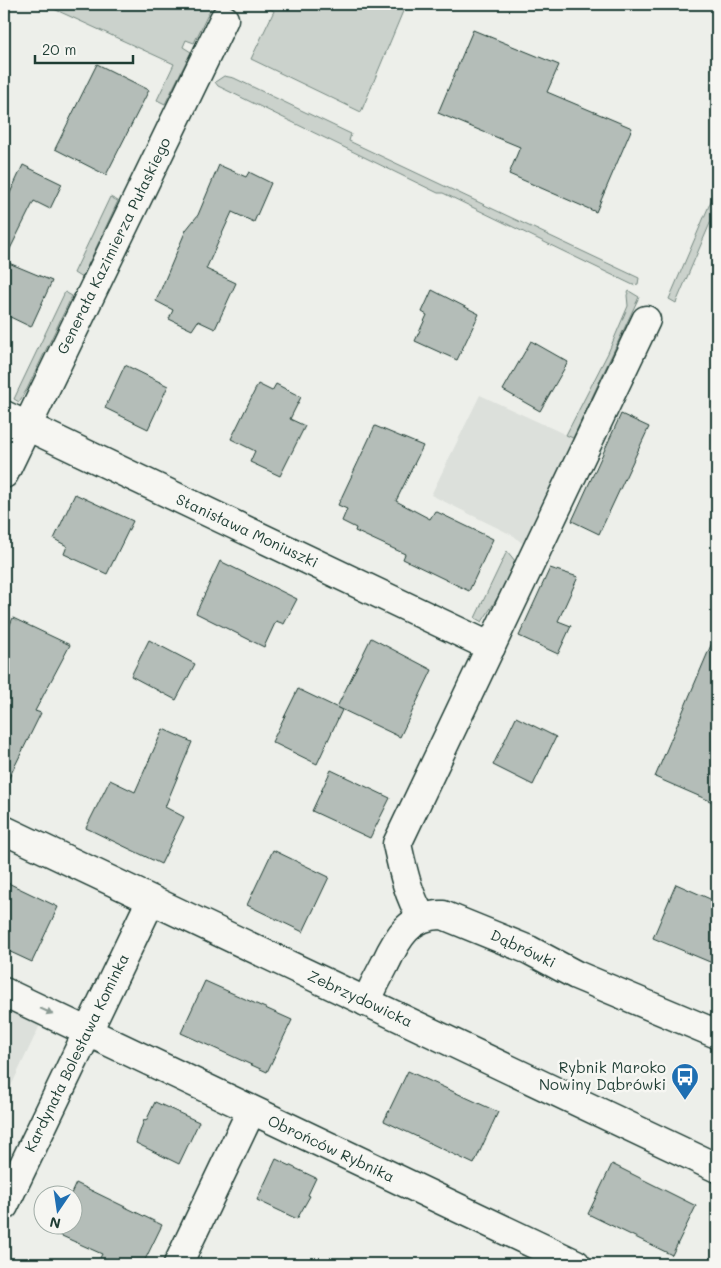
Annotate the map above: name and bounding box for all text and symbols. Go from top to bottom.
scale bar [35,32,132,64]
text: 20 m [42,39,76,59]
street label: Generała Kazimierza Pułaskiego [52,134,175,357]
street label: Stanisława Moniuszki [173,488,322,572]
street label: Dąbrówki [488,924,559,972]
street label: Kardynała Bolesława Kominka [19,950,133,1155]
street label: Zebrzydowicka [305,965,416,1031]
one-way arrow [39,1008,53,1016]
place label: Rybnik Maroko Nowiny Dąbrówki [539,1057,666,1094]
bus stop icon: Rybnik Maroko Nowiny Dąbrówki [670,1062,700,1101]
street label: Obrońców Rybnika [265,1110,398,1186]
north arrow [32,1186,82,1236]
text: N [48,1213,62,1234]

